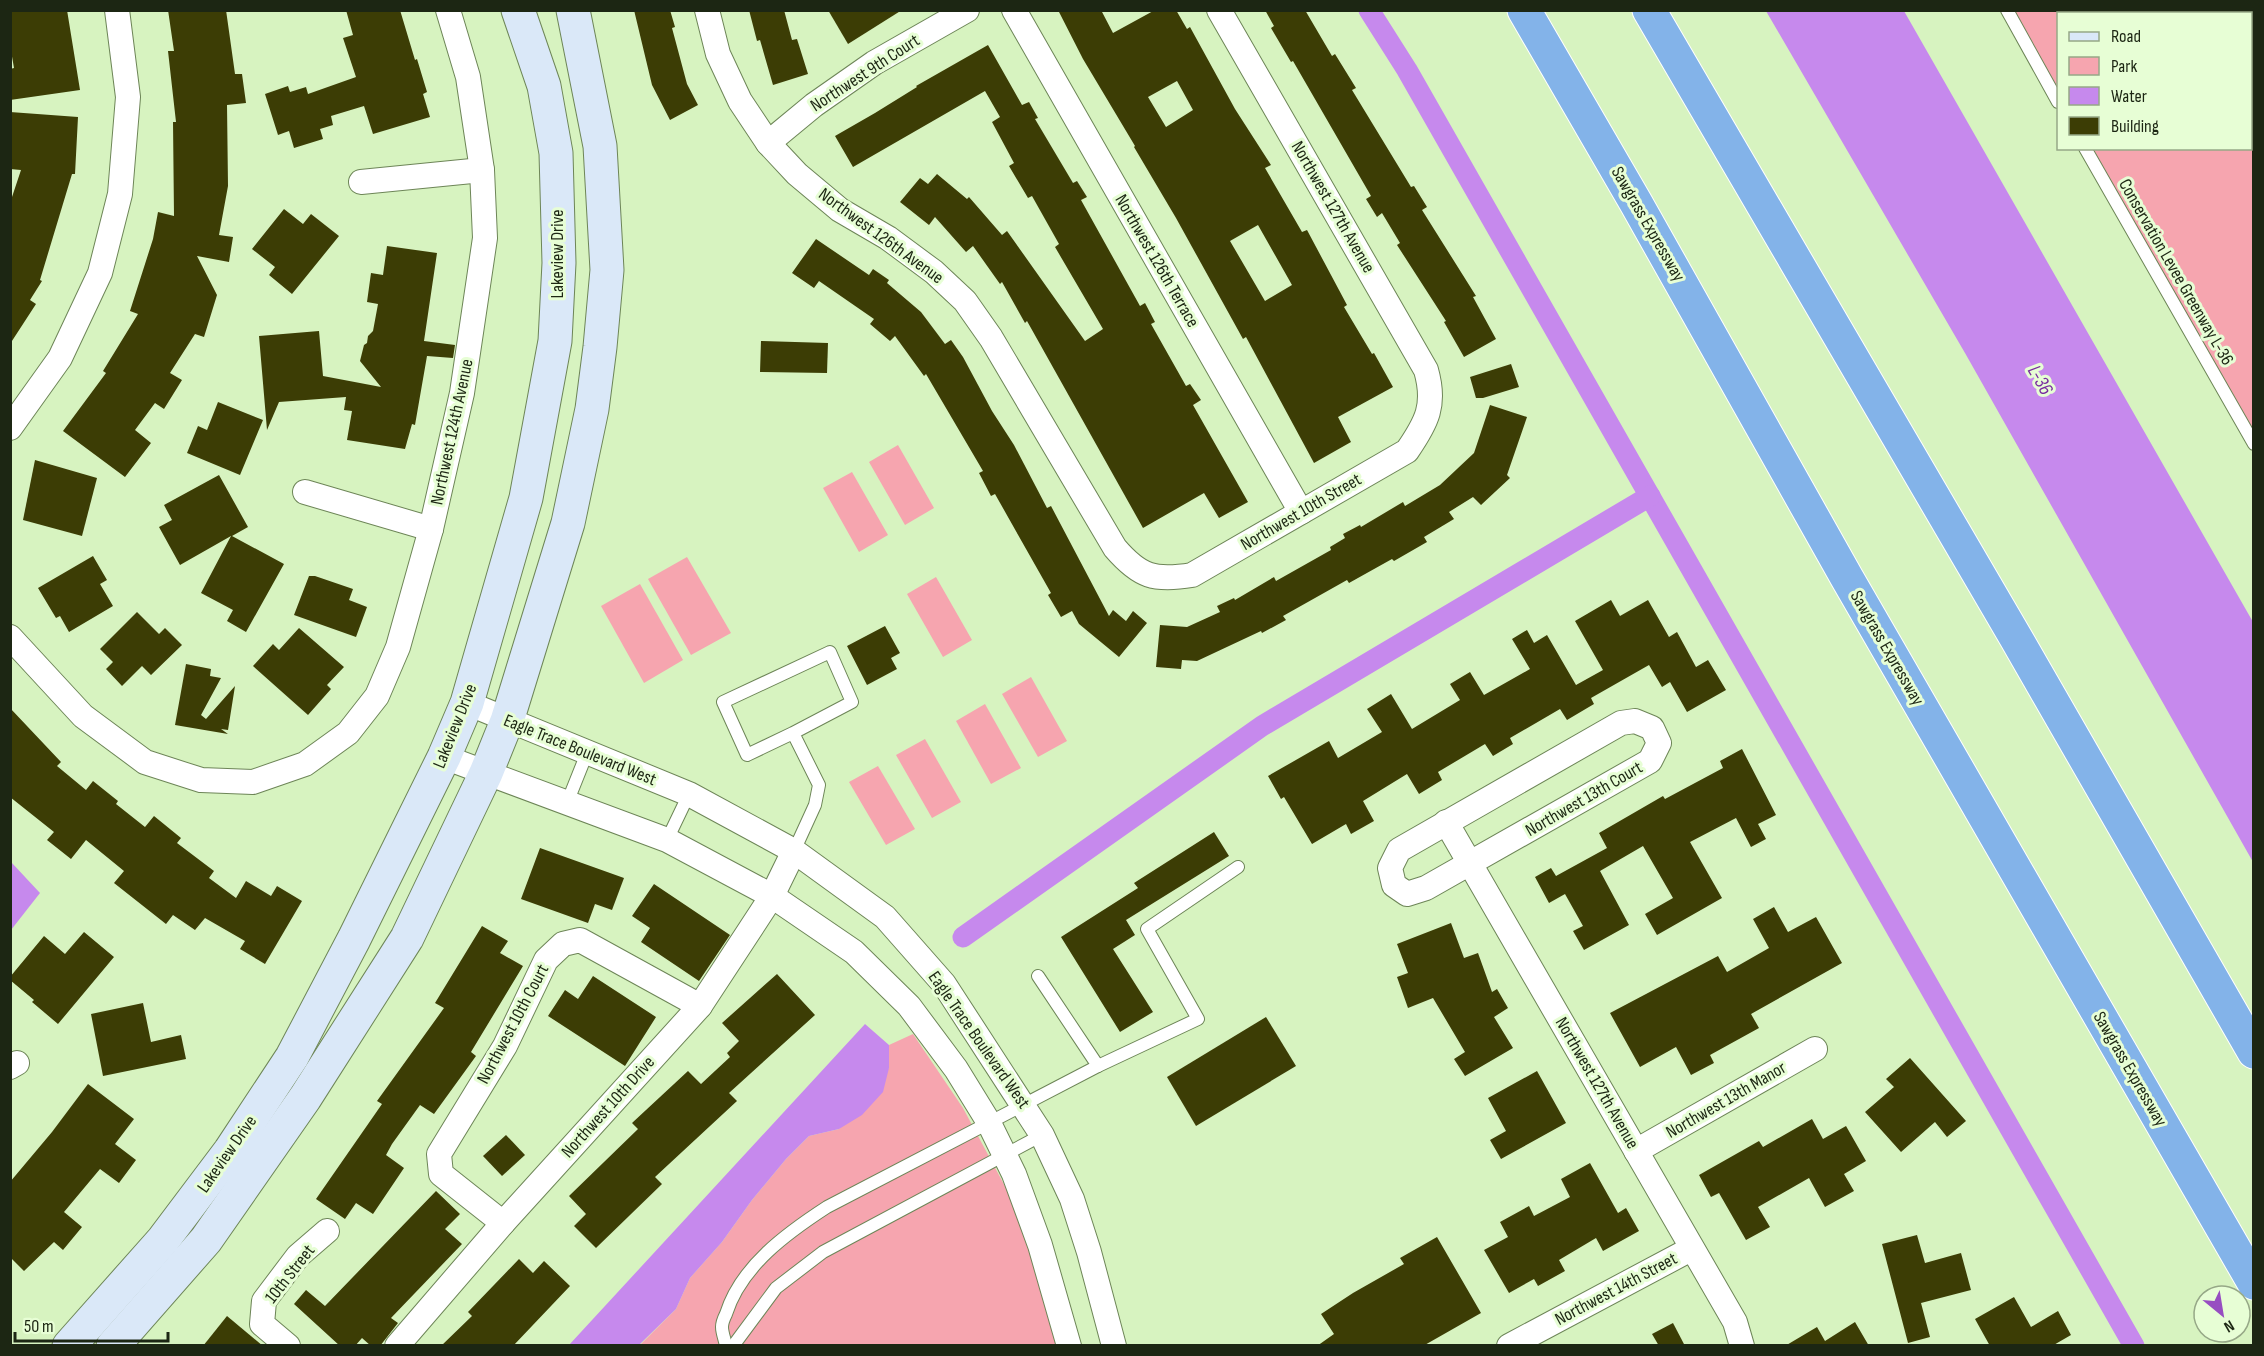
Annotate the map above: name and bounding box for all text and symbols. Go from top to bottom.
legend [2057,12,2252,150]
text: Road [2111,26,2141,47]
street label: Northwest 9th Court [806,30,924,116]
text: Park [2111,56,2137,77]
text: Water [2111,86,2147,107]
text: Building [2111,116,2159,137]
street label: Northwest 127th Avenue [1287,137,1379,277]
street label: Sawgrass Expressway [1607,163,1689,285]
street label: Conservation Levee Greenway L-36 [2114,175,2238,369]
street label: Northwest 126th Avenue [814,184,948,288]
street label: Northwest 126th Terrace [1110,191,1204,331]
street label: Lakeview Drive [547,209,568,299]
street label: Northwest 124th Avenue [426,357,478,507]
water label: L-36 [2022,361,2058,399]
street label: Northwest 10th Street [1237,469,1365,555]
street label: Sawgrass Expressway [1846,587,1928,709]
street label: Lakeview Drive [429,681,481,771]
street label: Eagle Trace Boulevard West [501,710,660,790]
street label: Northwest 13th Court [1522,757,1647,841]
street label: Northwest 10th Court [473,960,554,1087]
street label: Eagle Trace Boulevard West [924,967,1035,1113]
street label: Sawgrass Expressway [2089,1008,2171,1130]
street label: Northwest 127th Avenue [1551,1013,1643,1153]
street label: Northwest 10th Drive [557,1052,659,1162]
street label: Northwest 13th Manor [1662,1057,1790,1143]
street label: Lakeview Drive [193,1111,261,1197]
street label: 10th Street [261,1240,320,1307]
street label: Northwest 14th Street [1551,1248,1681,1330]
north arrow [2192,1284,2252,1344]
scale bar [15,1305,168,1343]
text: N [2220,1315,2237,1336]
text: 50 m [24,1316,54,1337]

